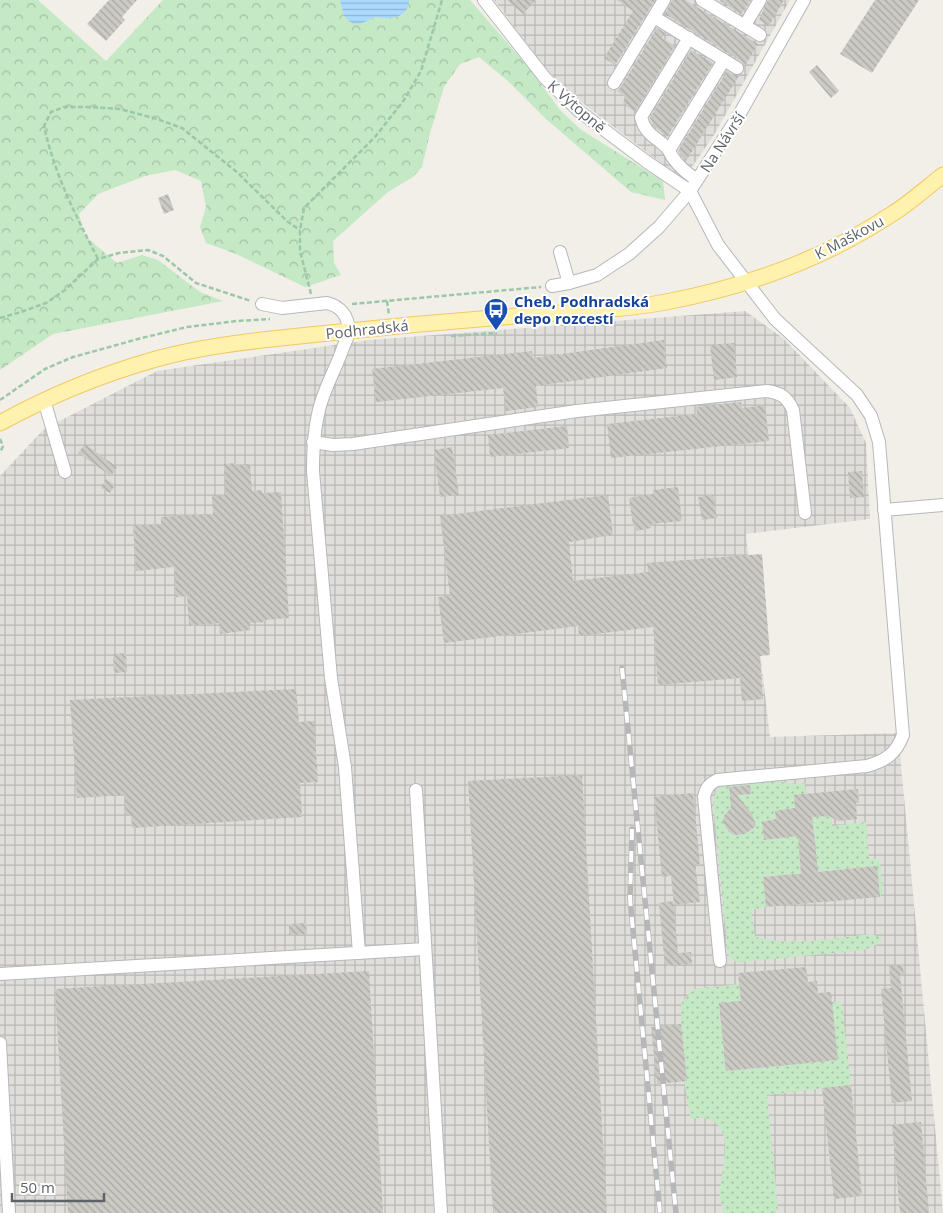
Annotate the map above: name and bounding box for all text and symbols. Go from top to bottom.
street label: K Výtopně [544,75,610,137]
street label: Na Návrší [695,107,749,176]
street label: K Maškovu [811,210,887,264]
place label: Cheb, Podhradská depo rozcestí [514,291,649,328]
bus stop icon: Cheb, Podhradská depo rozcestí [483,297,509,331]
street label: Podhradská [324,315,410,343]
scale bar [12,1170,105,1202]
text: 50 m [20,1177,55,1197]

